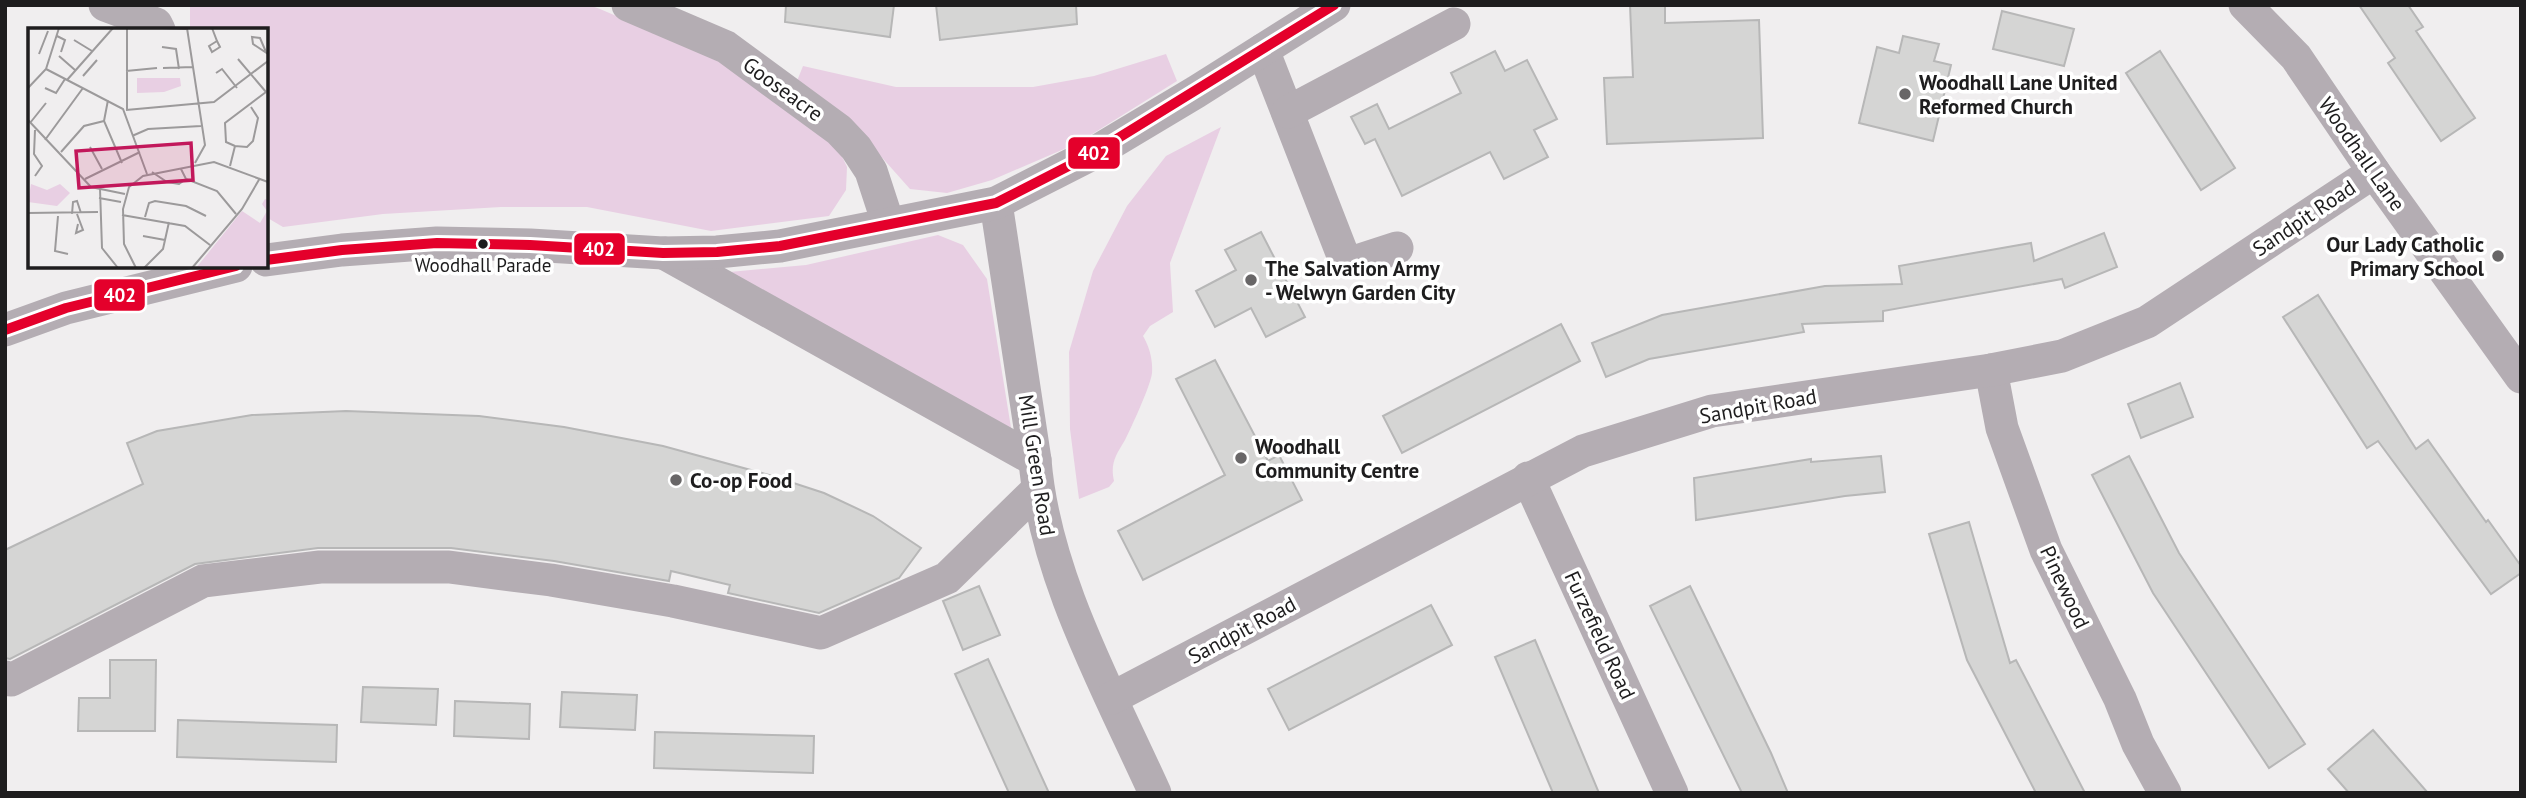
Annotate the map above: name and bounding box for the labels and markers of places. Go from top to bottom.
place label: Woodhall Lane United Reformed Church [1919,69,2118,120]
marker: Woodhall Lane United Reformed Church [1897,86,1913,102]
place label: Our Lady Catholic Primary School [2326,231,2485,282]
marker: Woodhall Parade [476,237,490,251]
marker: Our Lady Catholic Primary School [2490,248,2506,264]
place label: Woodhall Parade [415,253,551,277]
place label: The Salvation Army - Welwyn Garden City [1265,255,1456,306]
marker: The Salvation Army - Welwyn Garden City [1243,272,1259,288]
place label: Woodhall Community Centre [1255,433,1419,484]
marker: Woodhall Community Centre [1233,450,1249,466]
place label: Co-op Food [690,467,792,494]
marker: Co-op Food [668,472,684,488]

